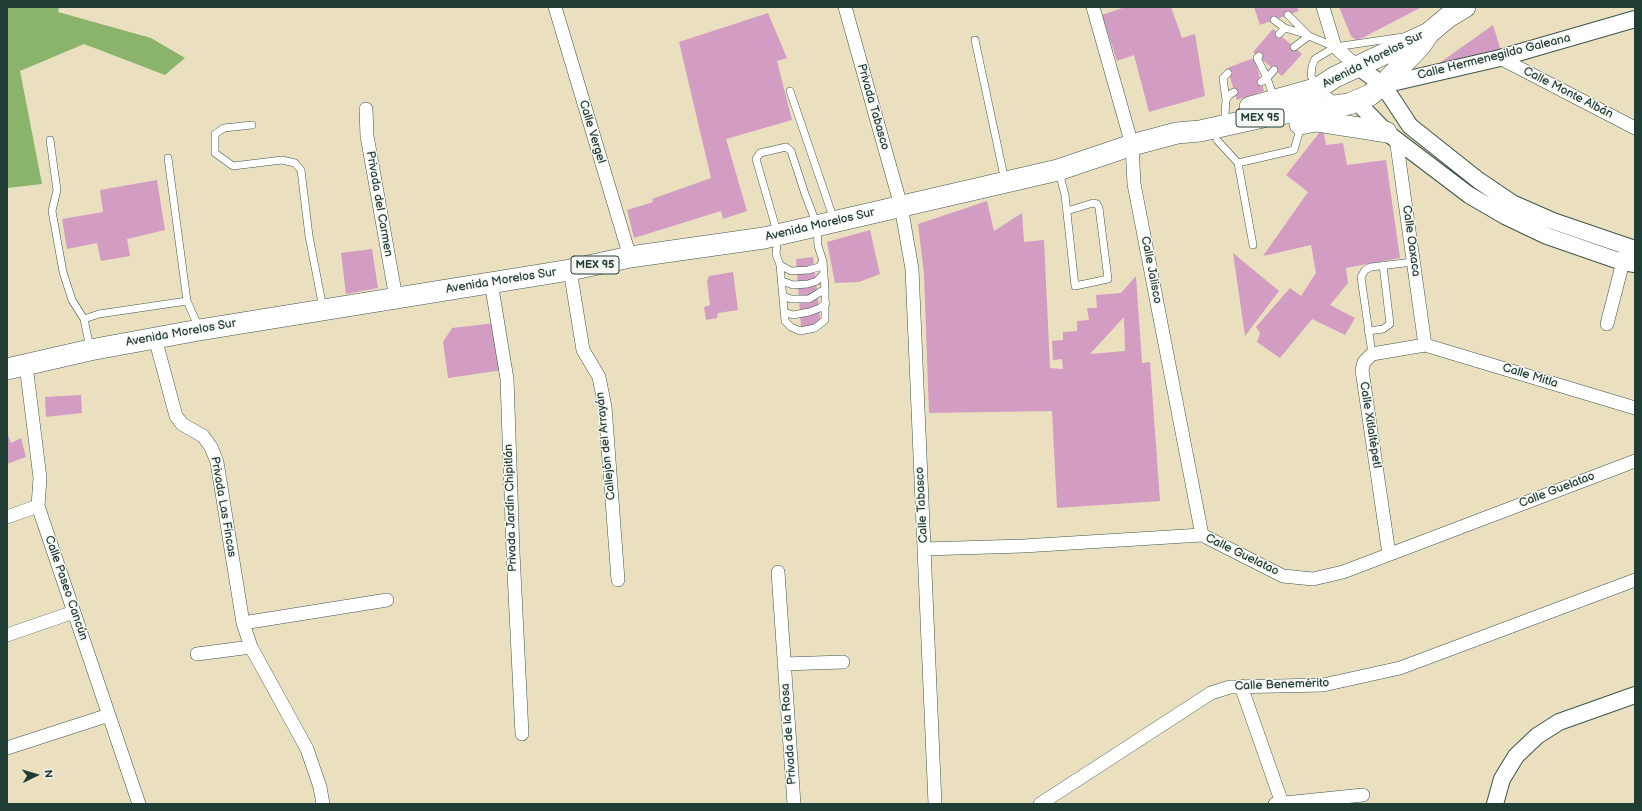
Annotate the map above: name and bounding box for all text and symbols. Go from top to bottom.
street label: Avenida Morelos Sur [1320,28,1426,92]
street label: Calle Hermenegildo Galeana [1416,31,1572,83]
street label: Privada Tabasco [854,62,892,152]
street label: Calle Monte Albán [1521,64,1615,122]
street label: Calle Vergel [576,99,608,165]
road number: MEX 95 [1236,109,1284,127]
street label: Privada del Carmen [363,150,395,258]
street label: Calle Oaxaca [1399,204,1423,278]
street label: Avenida Morelos Sur [764,205,876,245]
street label: Calle Jalisco [1137,235,1165,305]
road number: MEX 95 [571,256,619,274]
street label: Avenida Morelos Sur [445,265,557,297]
street label: Avenida Morelos Sur [125,316,237,350]
street label: Calle Mitla [1501,361,1559,391]
street label: Calle Xitlaltépetl [1356,381,1384,469]
street label: Callejón del Arrayán [593,391,619,501]
street label: Privada Jardín Chipitlán [502,444,520,572]
street label: Privada Las Fincas [207,456,239,558]
street label: Calle Tabasco [913,466,931,544]
street label: Calle Guelatao [1517,469,1597,511]
street label: Calle Guelatao [1203,531,1281,579]
street label: Calle Paseo Cancún [41,534,91,642]
street label: Calle Benemérito [1234,676,1330,694]
street label: Privada de la Rosa [778,683,800,785]
north arrow [16,755,56,795]
text: N [42,769,55,779]

